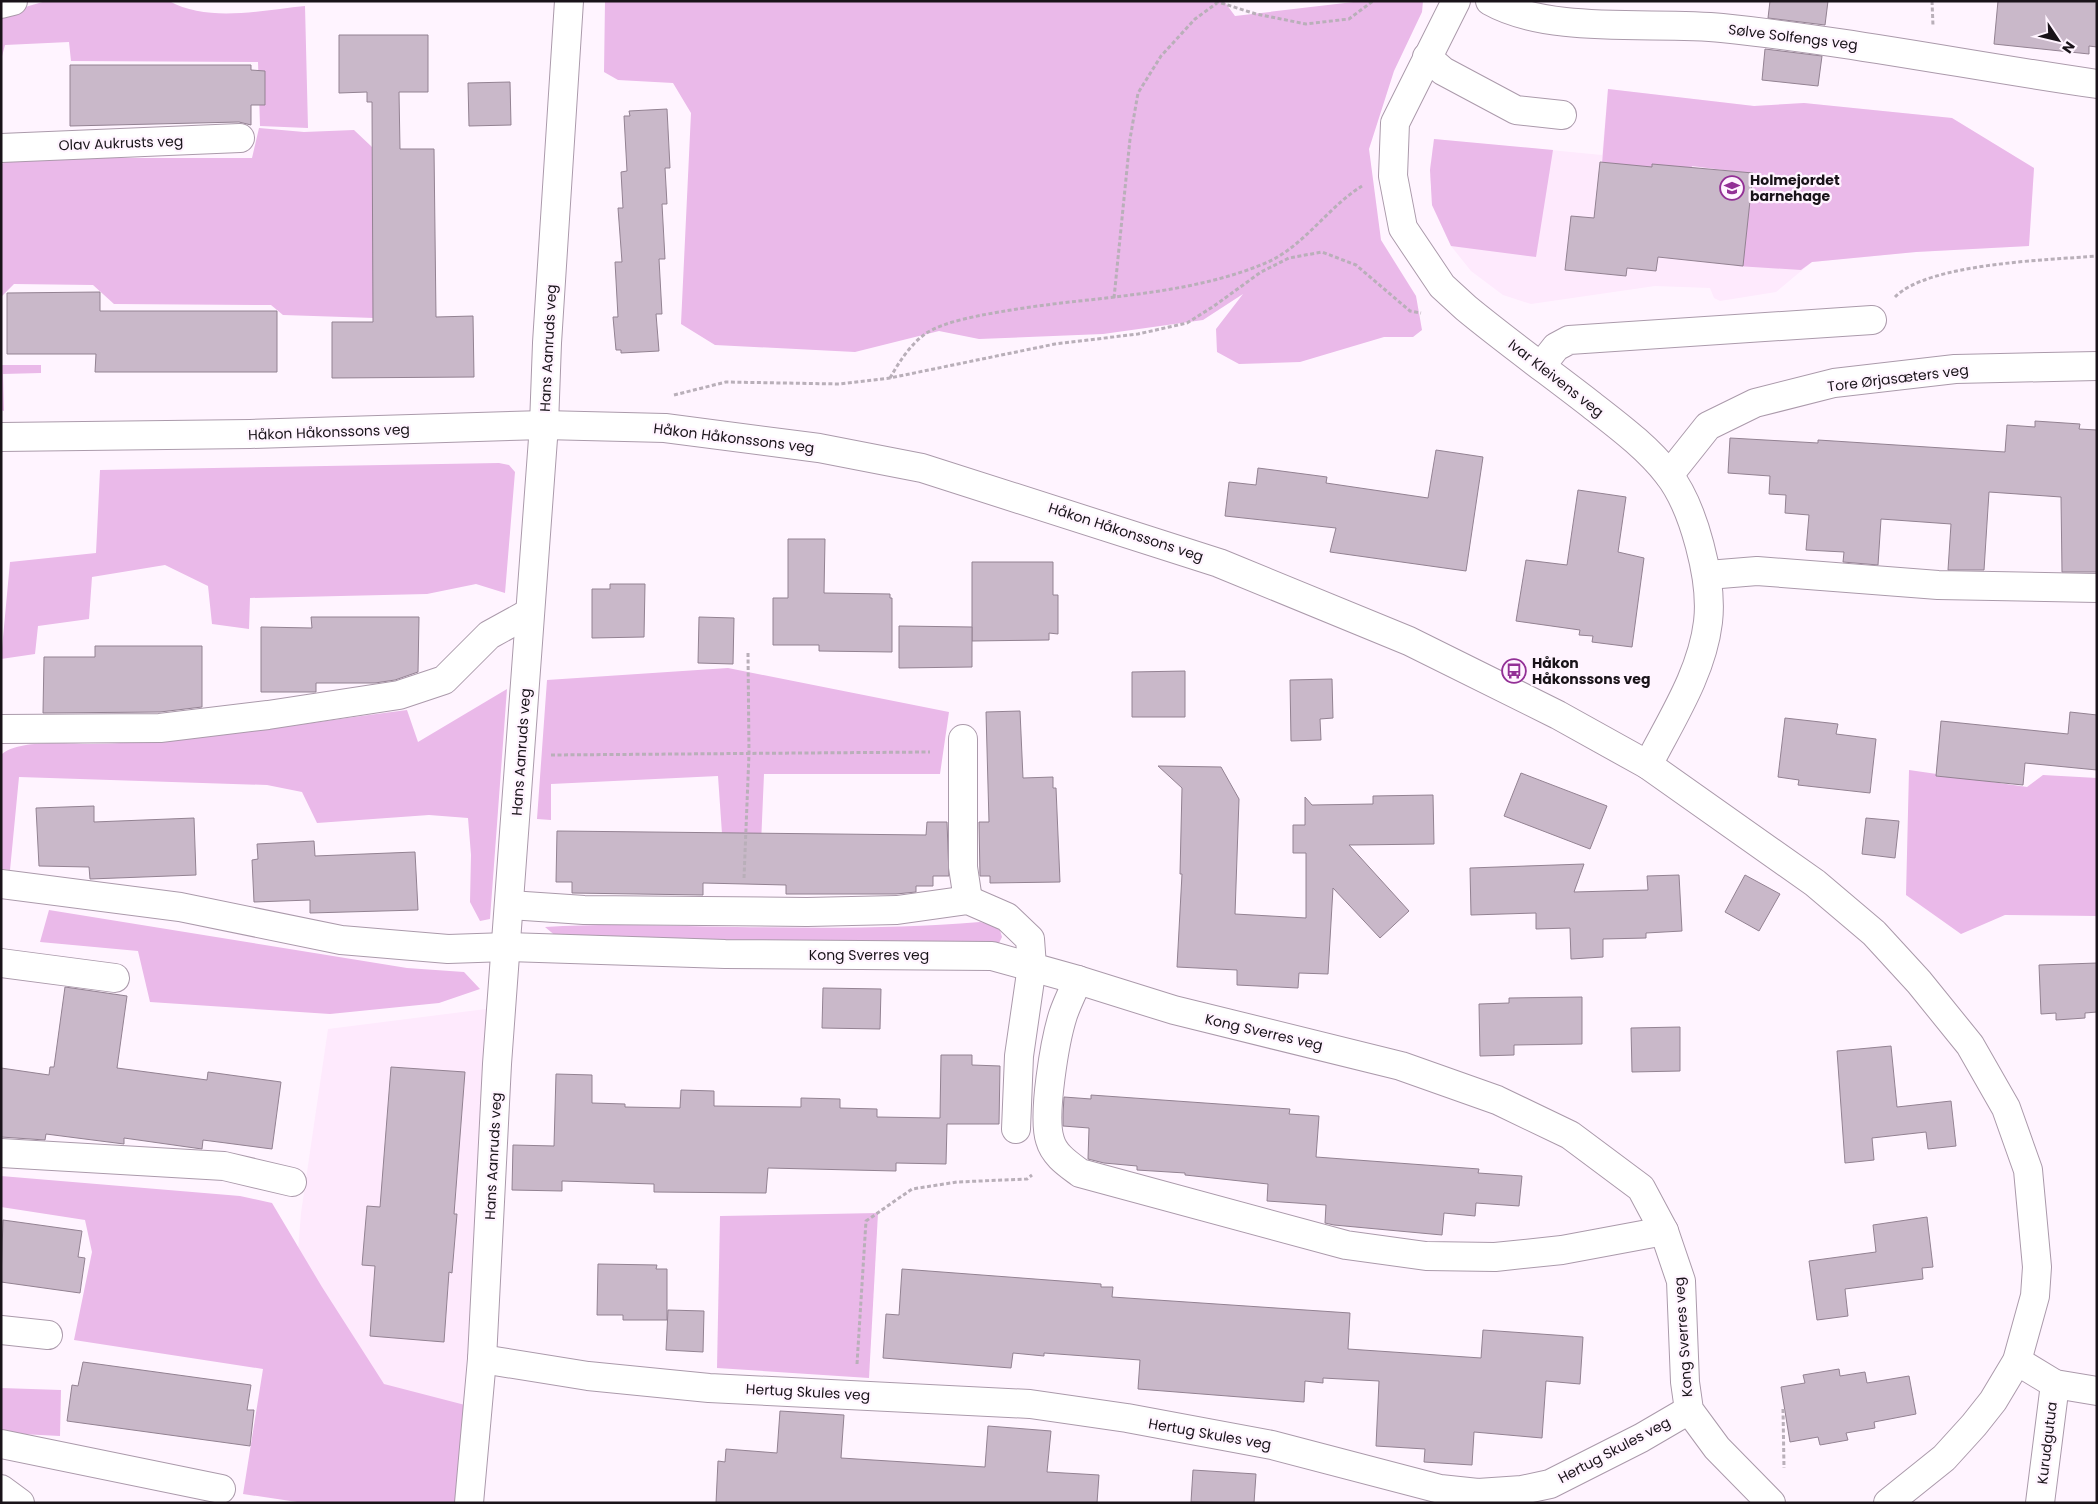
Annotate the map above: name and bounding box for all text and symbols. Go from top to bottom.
north arrow [2033,15,2083,65]
street label: Sølve Solfengs veg [1727,19,1859,55]
text: N [2057,37,2080,58]
street label: Olav Aukrusts veg [58,131,184,155]
place label: Holmejordet barnehage [1750,170,1840,206]
school or university icon: Holmejordet barnehage [1719,175,1745,201]
street label: Hans Aanruds veg [535,284,561,412]
street label: Ivar Kleivens veg [1504,334,1608,422]
street label: Tore Ørjasæters veg [1826,359,1970,397]
street label: Håkon Håkonssons veg [652,418,816,458]
street label: Håkon Håkonssons veg [248,419,410,445]
street label: Håkon Håkonssons veg [1046,497,1206,567]
place label: Håkon Håkonssons veg [1532,653,1650,689]
bus stop icon: Håkon Håkonssons veg [1501,658,1527,684]
street label: Hans Aanruds veg [507,688,535,816]
street label: Kong Sverres veg [809,945,929,965]
street label: Kong Sverres veg [1203,1009,1325,1055]
street label: Hans Aanruds veg [480,1092,506,1220]
street label: Kong Sverres veg [1669,1276,1697,1398]
street label: Hertug Skules veg [745,1379,871,1405]
street label: Kurudgutua [2032,1401,2062,1485]
street label: Hertug Skules veg [1554,1412,1674,1488]
street label: Hertug Skules veg [1147,1413,1273,1455]

